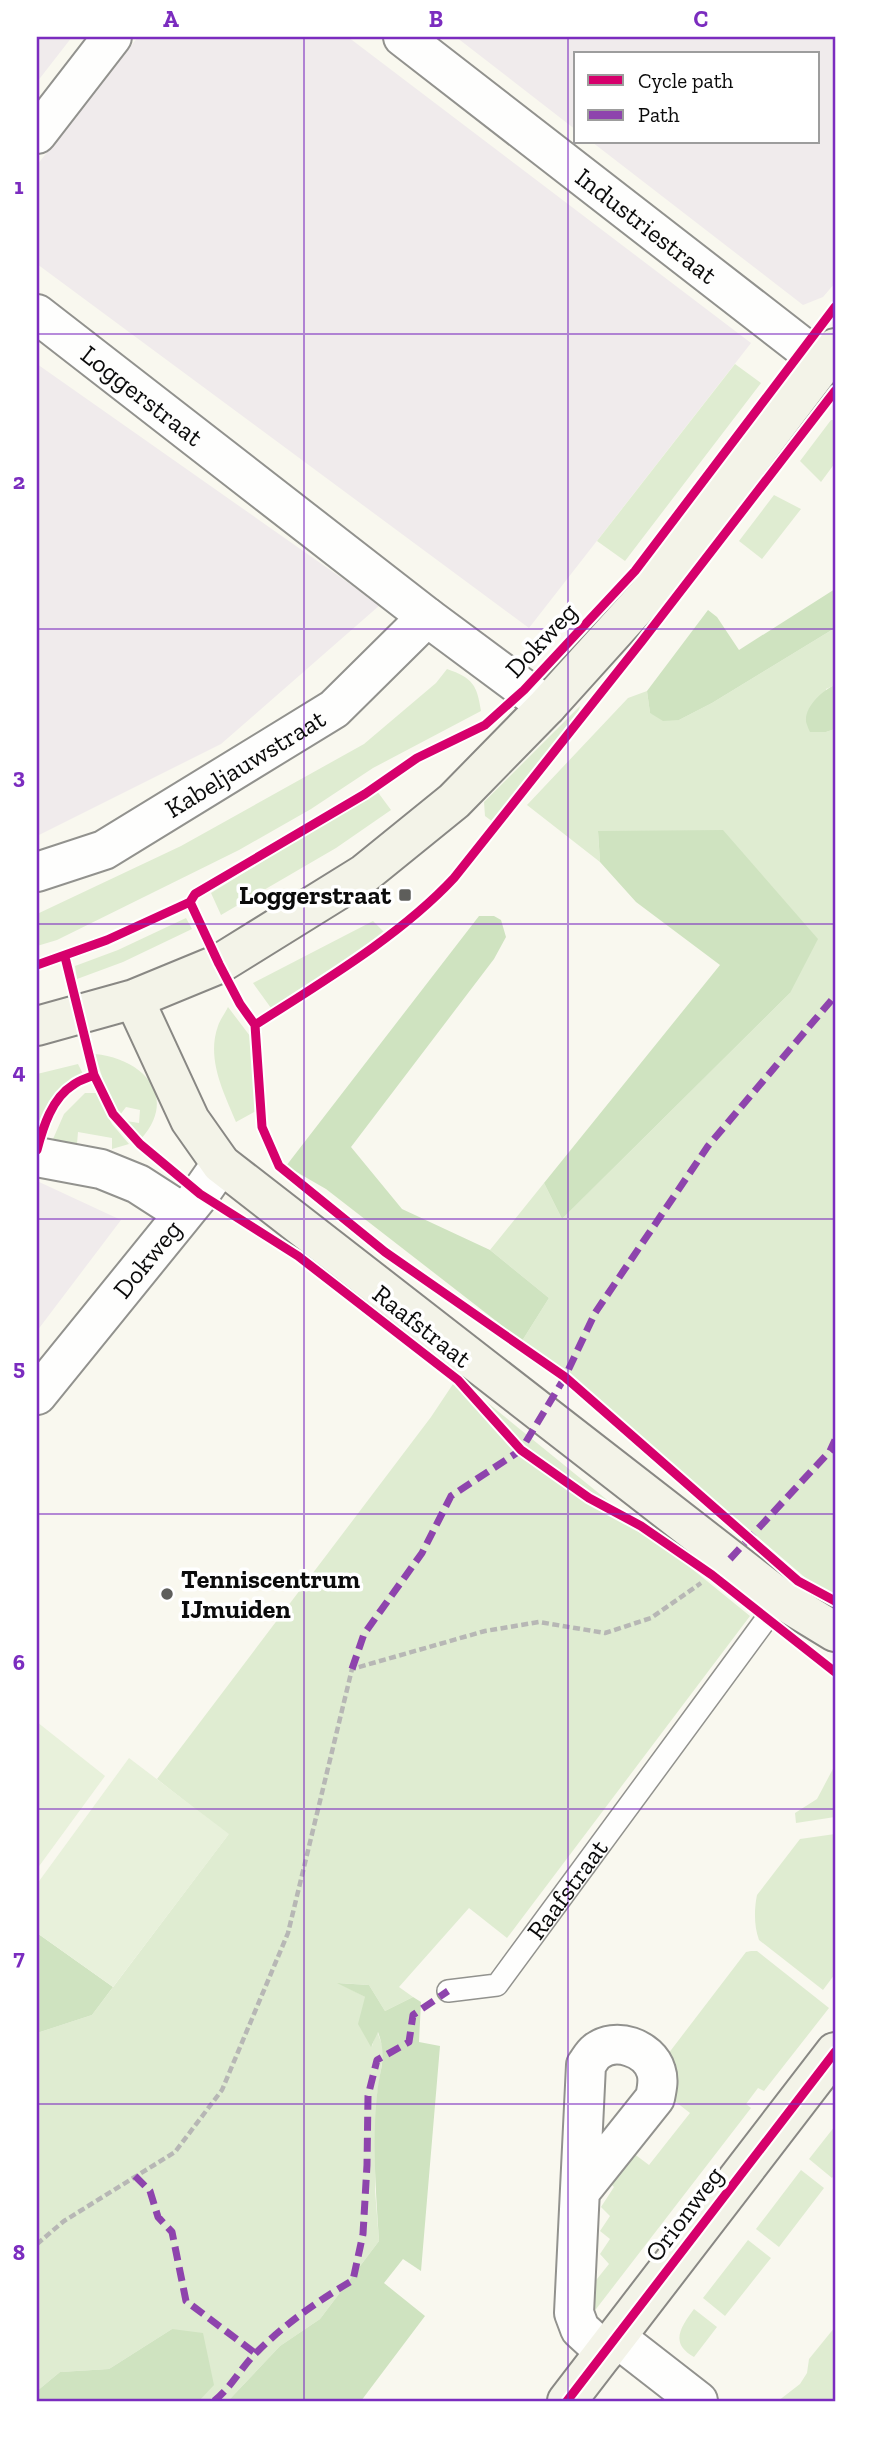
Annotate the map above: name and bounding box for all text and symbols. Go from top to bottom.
text: A [163,5,179,33]
text: B [429,5,443,33]
text: C [694,5,708,33]
legend [574,52,820,144]
text: Cycle path [638,68,733,93]
text: Path [638,102,680,127]
street label: Industriestraat [569,161,724,291]
text: 1 [14,172,24,200]
street label: Loggerstraat [75,338,210,453]
text: 2 [13,467,25,495]
street label: Dokweg [498,596,584,684]
street label: Kabeljauwstraat [159,702,331,825]
text: 3 [13,762,25,790]
place label: Loggerstraat [239,879,392,911]
marker: Loggerstraat [397,887,413,903]
text: 4 [12,1057,26,1085]
street label: Dokweg [106,1214,188,1305]
street label: Raafstraat [366,1278,478,1375]
text: 5 [13,1353,25,1381]
place label: Tenniscentrum IJmuiden [181,1563,360,1625]
marker: Tenniscentrum IJmuiden [159,1586,175,1602]
text: 6 [13,1648,25,1676]
street label: Raafstraat [520,1833,615,1946]
text: 7 [13,1943,25,1971]
street label: Orionweg [638,2160,730,2268]
text: 8 [13,2238,25,2266]

